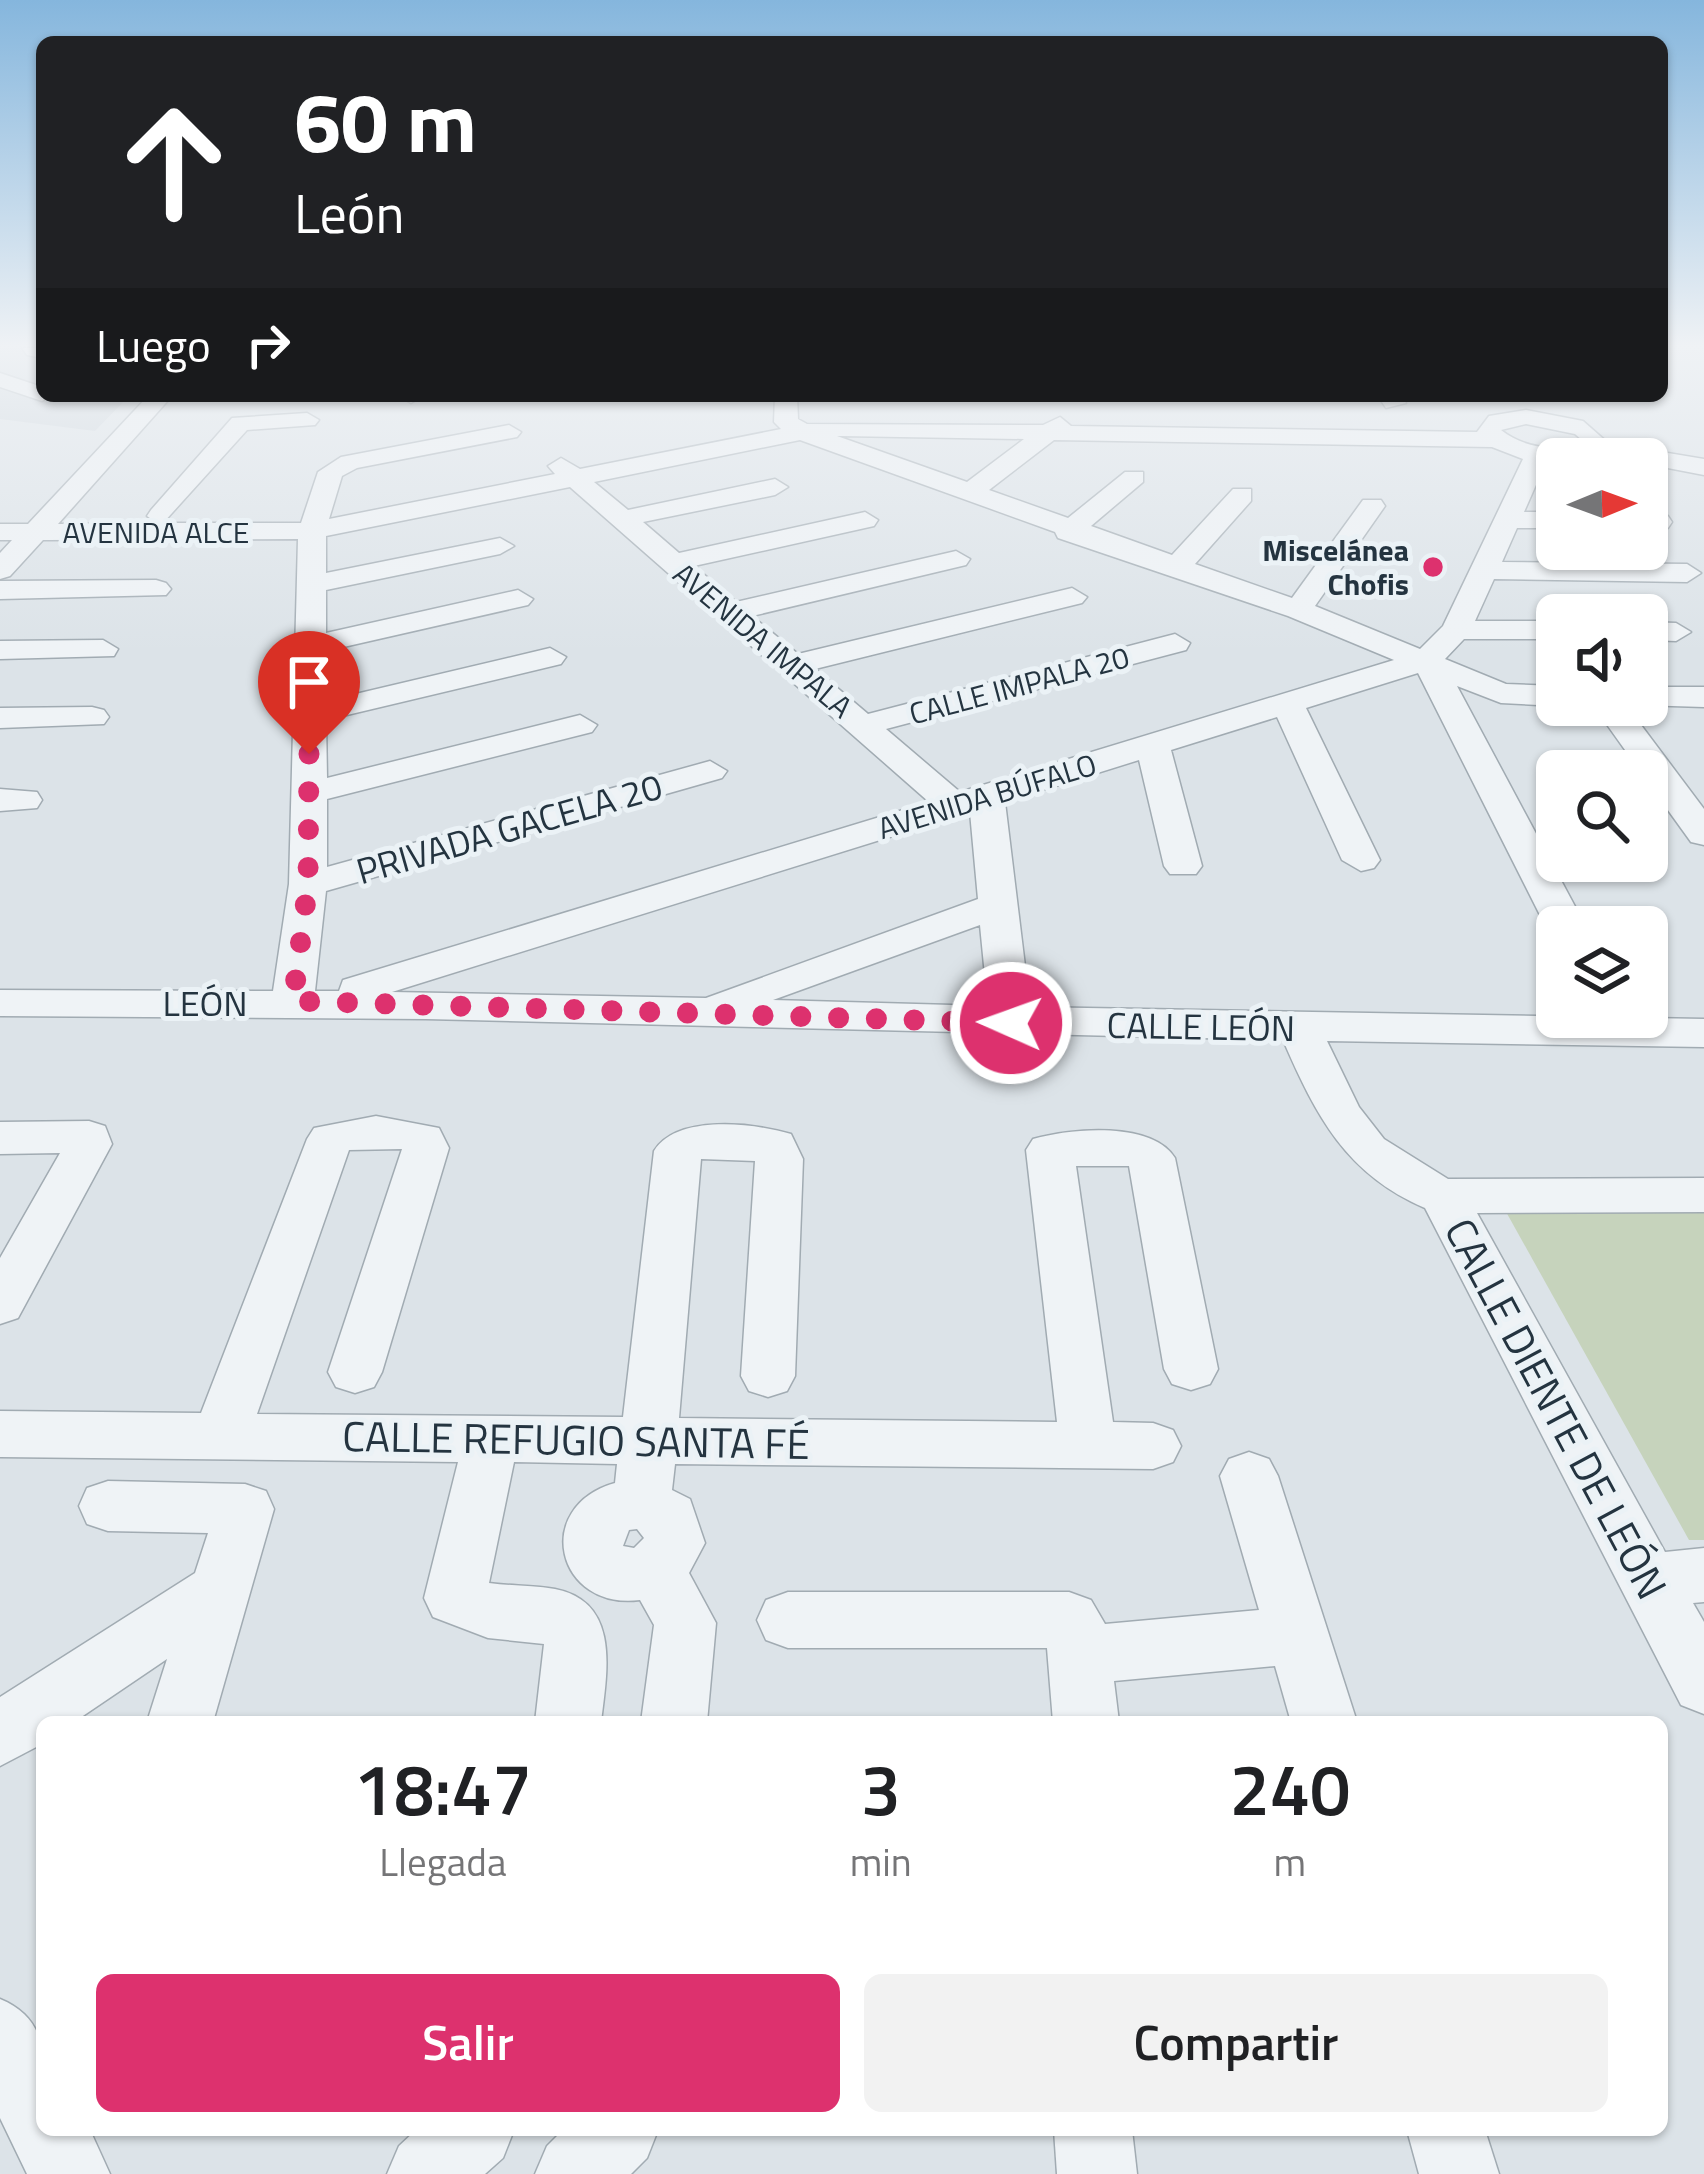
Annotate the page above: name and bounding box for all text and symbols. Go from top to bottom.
text: 60 m [294,57,477,185]
icon: ahead [96,84,252,240]
text: León [294,172,404,254]
text: Luego [96,311,211,379]
icon: right [235,312,301,378]
north arrow [1536,438,1668,570]
map controls [1536,438,1668,1038]
street label: AVENIDA ALCE [63,509,249,555]
place label: Miscelánea Chofis [1262,527,1409,607]
street label: AVENIDA IMPALA [663,551,863,729]
marker: Miscelánea Chofis [1420,554,1446,580]
button: sound [1536,594,1668,726]
pin [258,631,360,754]
street label: CALLE IMPALA 20 [904,634,1134,736]
icon: arrive [276,649,342,715]
street label: AVENIDA BÚFALO [872,741,1102,851]
button: search [1536,750,1668,882]
street label: PRIVADA GACELA 20 [350,758,668,898]
button: layers [1536,906,1668,1038]
position arrow [948,960,1074,1086]
street label: LEÓN [163,975,247,1030]
street label: CALLE LEÓN [1106,997,1296,1055]
street label: CALLE DIENTE DE LEÓN [1429,1206,1685,1610]
street label: CALLE REFUGIO SANTA FÉ [342,1403,810,1475]
text: 18:47 [354,1733,532,1843]
text: 3 [861,1733,901,1843]
text: 240 [1229,1733,1350,1843]
text: Llegada [379,1832,506,1891]
text: min [850,1832,912,1891]
text: m [1274,1832,1306,1891]
button: Salir [96,1974,840,2112]
button: Compartir [864,1974,1608,2112]

